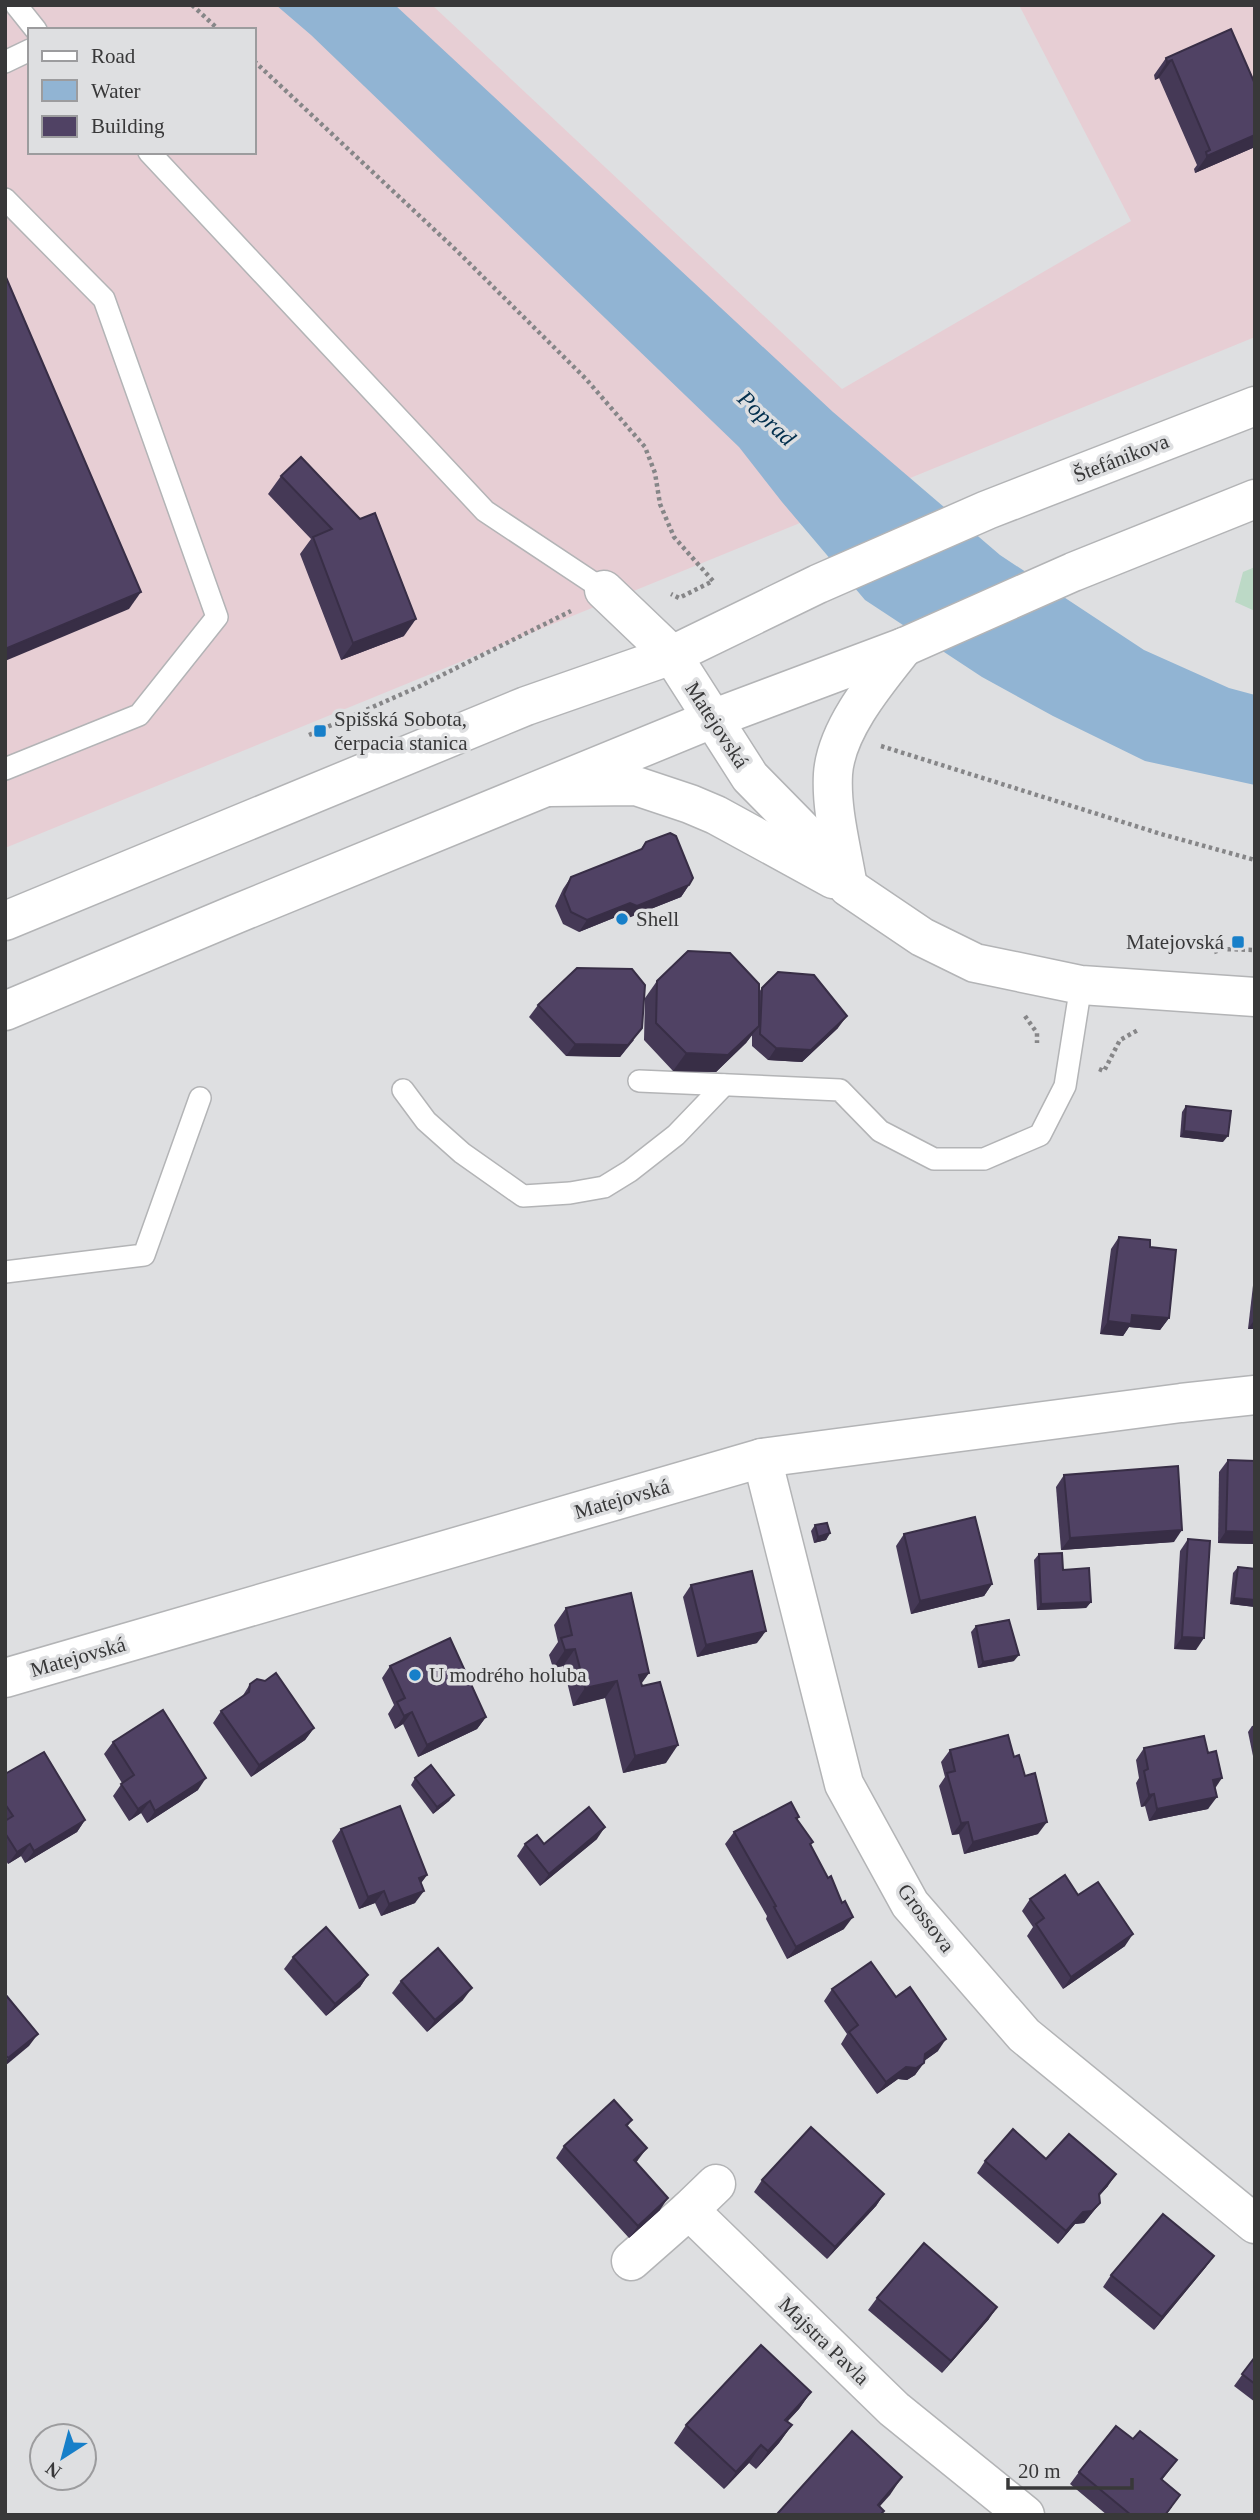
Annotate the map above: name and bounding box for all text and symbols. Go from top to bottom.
legend [28,28,256,154]
text: Road [91,44,136,68]
text: Water [91,79,141,103]
text: Building [91,114,165,138]
water label: Poprad [732,385,801,451]
street label: Štefánikova [1070,429,1173,487]
street label: Matejovská [680,677,754,773]
place label: Spišská Sobota, čerpacia stanica [334,707,468,755]
marker: Spišská Sobota, čerpacia stanica [312,723,328,739]
place label: Shell [636,907,679,931]
marker: Shell [614,911,630,927]
place label: Matejovská [1126,930,1225,954]
marker: Matejovská [1230,934,1246,950]
street label: Matejovská [572,1474,673,1524]
street label: Matejovská [28,1632,129,1682]
place label: U modrého holuba [429,1663,587,1687]
marker: U modrého holuba [407,1667,423,1683]
street label: Grossova [893,1879,960,1957]
street label: Majstra Pavla [774,2292,875,2390]
north arrow [28,2422,98,2492]
scale bar [1008,2446,1132,2490]
text: N [41,2458,65,2483]
text: 20 m [1018,2459,1061,2483]

